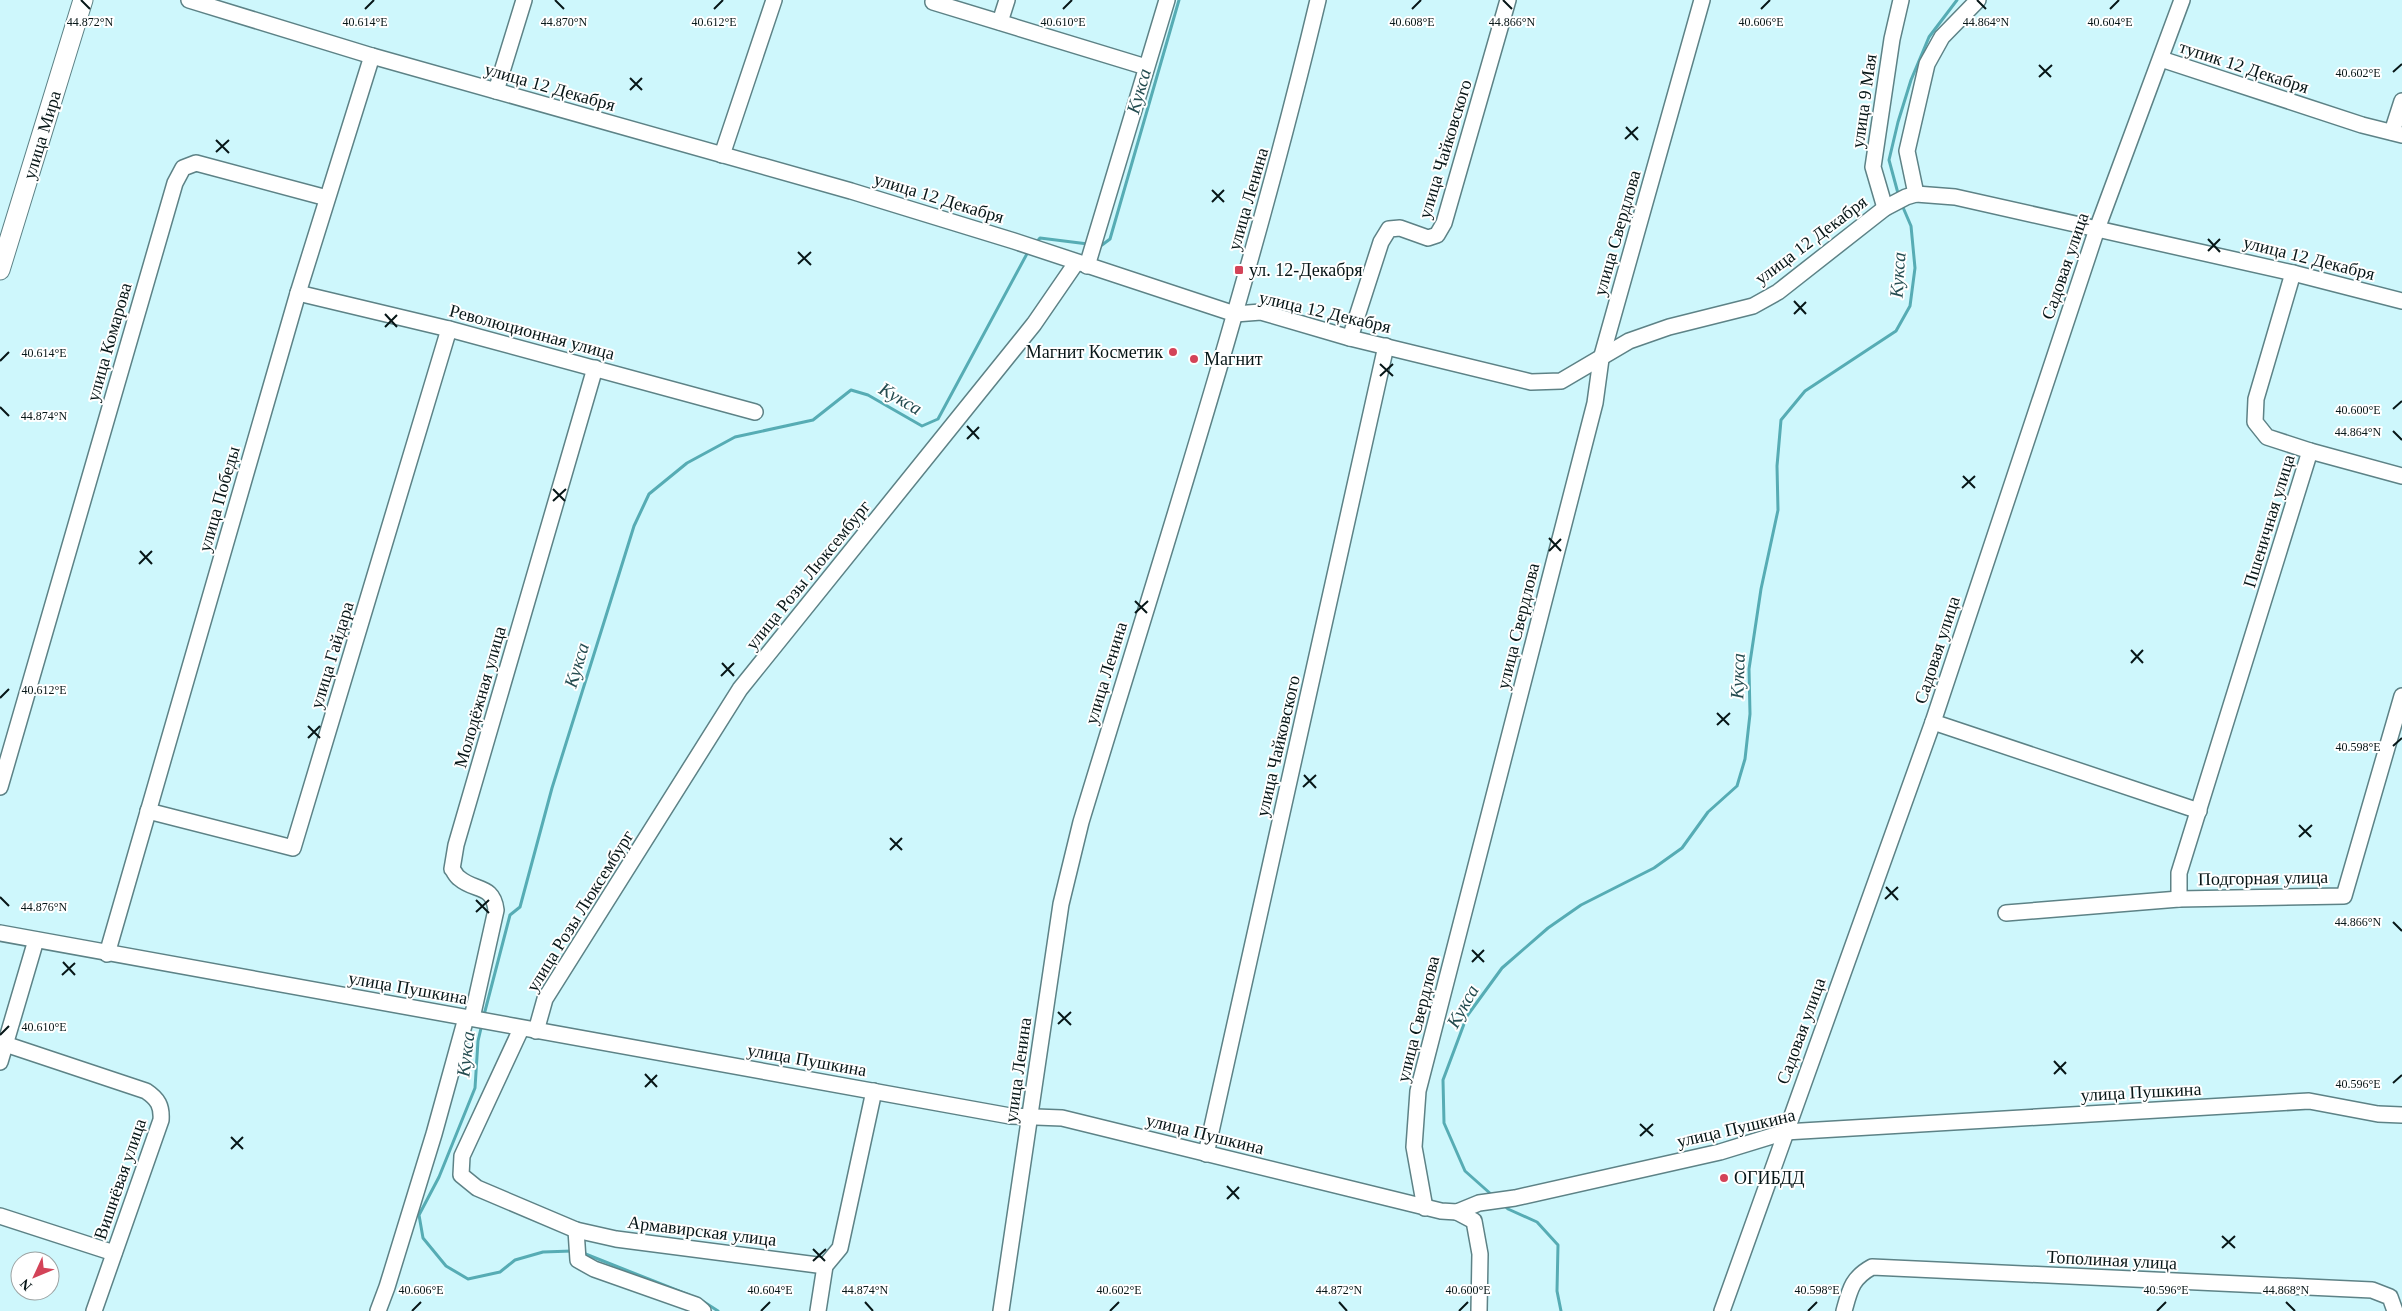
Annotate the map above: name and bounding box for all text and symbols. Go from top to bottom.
text: 44.872°N [67,15,114,29]
text: 40.614°E [342,15,388,29]
text: 44.870°N [541,15,588,29]
text: 40.612°E [691,15,737,29]
text: 40.610°E [1040,15,1086,29]
text: 40.608°E [1389,15,1435,29]
text: 44.866°N [1489,15,1536,29]
text: 40.606°E [1738,15,1784,29]
text: 44.864°N [1963,15,2010,29]
text: 40.604°E [2087,15,2133,29]
street label: тупик 12 Декабря [2177,37,2311,97]
street label: улица 9 Мая [1848,53,1880,149]
street label: улица 12 Декабря [482,59,618,115]
water label: Кукса [1122,66,1155,117]
text: 40.602°E [2335,66,2381,80]
street label: улица Чайковского [1414,77,1476,221]
street label: улица Мира [19,88,65,182]
street label: улица Ленина [1224,145,1272,253]
street label: улица Свердлова [1590,168,1644,298]
street label: улица 12 Декабря [872,169,1006,227]
street label: улица 12 Декабря [1751,191,1871,289]
street label: Садовая улица [2037,210,2093,322]
street label: улица 12 Декабря [2241,232,2377,284]
water label: Кукса [1885,251,1910,300]
place label: ул. 12-Декабря [1249,260,1363,280]
marker: ул. 12-Декабря [1233,264,1245,276]
street label: улица Комарова [83,280,135,404]
street label: улица 12 Декабря [1257,287,1393,337]
street label: Революционная улица [447,300,617,364]
place label: Магнит Косметик [1026,342,1163,362]
text: 40.614°E [21,346,67,360]
marker: Магнит Косметик [1167,346,1179,358]
place label: Магнит [1204,349,1263,369]
marker: Магнит [1188,353,1200,365]
water label: Кукса [875,377,926,419]
text: 40.600°E [2335,403,2381,417]
text: 44.874°N [21,409,68,423]
text: 44.864°N [2335,425,2382,439]
street label: улица Победы [194,444,244,554]
street label: Пшеничная улица [2239,452,2299,590]
street label: улица Розы Люксембург [742,496,874,654]
street label: улица Свердлова [1493,561,1543,691]
street label: Садовая улица [1910,594,1964,706]
street label: улица Гайдара [306,599,358,711]
street label: улица Ленина [1081,619,1131,727]
street label: Молодёжная улица [450,624,510,770]
water label: Кукса [559,640,593,691]
water label: Кукса [1726,653,1749,700]
street label: улица Чайковского [1252,673,1304,819]
text: 40.612°E [21,683,67,697]
text: 40.598°E [2335,740,2381,754]
street label: улица Розы Люксембург [522,827,638,995]
street label: Подгорная улица [2198,867,2328,889]
text: 44.876°N [21,900,68,914]
text: 44.866°N [2335,915,2382,929]
street label: улица Свердлова [1393,954,1443,1084]
street label: улица Пушкина [347,968,469,1008]
street label: Садовая улица [1773,975,1829,1087]
water label: Кукса [1442,981,1483,1032]
street label: улица Ленина [1001,1016,1035,1124]
text: 40.610°E [21,1020,67,1034]
water label: Кукса [452,1030,479,1079]
street label: улица Пушкина [746,1040,868,1080]
text: 40.596°E [2335,1077,2381,1091]
street label: улица Пушкина [2080,1079,2202,1105]
street label: улица Пушкина [1675,1105,1797,1151]
street label: улица Пушкина [1144,1110,1266,1158]
street label: Вишнёвая улица [90,1116,150,1242]
place label: ОГИБДД [1734,1168,1805,1188]
marker: ОГИБДД [1718,1172,1730,1184]
street label: Армавирская улица [626,1212,778,1250]
street label: Тополиная улица [2046,1247,2178,1273]
north arrow [10,1251,60,1301]
text: N [17,1276,35,1294]
text: 40.606°E [398,1283,444,1297]
text: 40.604°E [747,1283,793,1297]
text: 44.874°N [842,1283,889,1297]
text: 40.602°E [1096,1283,1142,1297]
text: 44.872°N [1316,1283,1363,1297]
text: 40.600°E [1445,1283,1491,1297]
text: 40.598°E [1794,1283,1840,1297]
text: 40.596°E [2143,1283,2189,1297]
text: 44.868°N [2263,1283,2310,1297]

